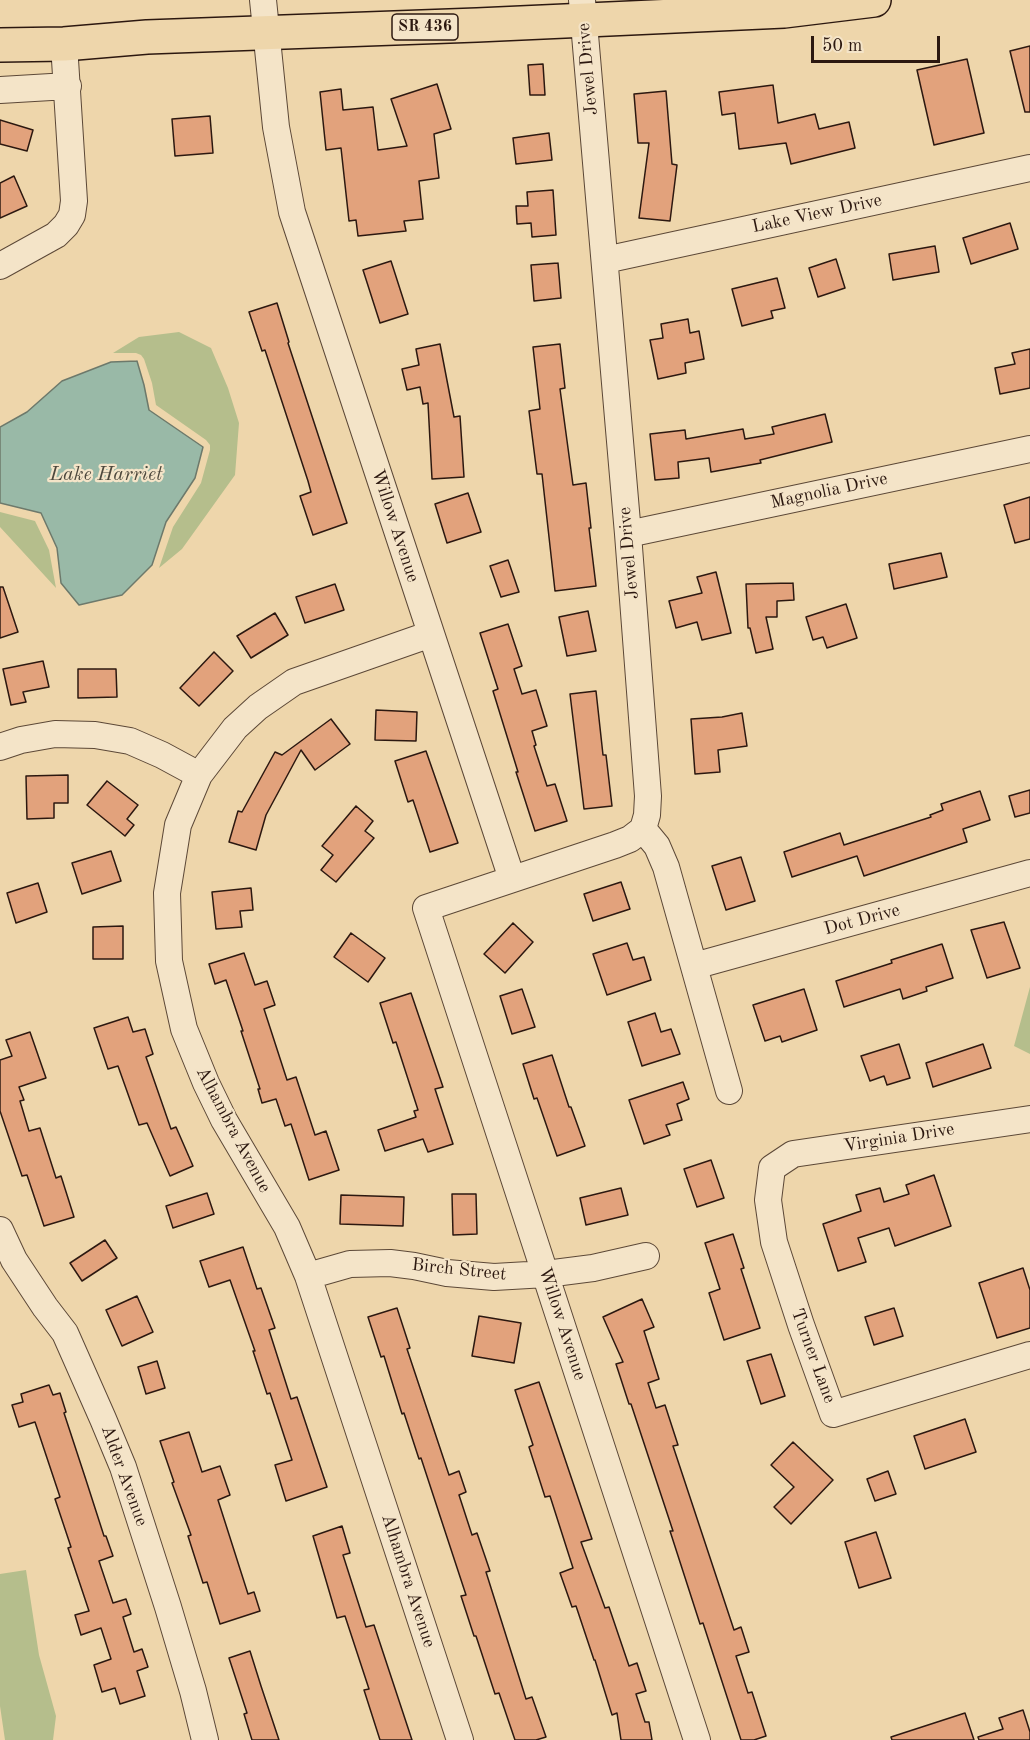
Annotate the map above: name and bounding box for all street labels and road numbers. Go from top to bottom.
road number: SR 436 [392,14,458,40]
street label: Jewel Drive [573,22,603,116]
street label: Lake View Drive [750,190,884,238]
street label: Willow Avenue [367,467,423,585]
street label: Magnolia Drive [768,468,890,514]
street label: Jewel Drive [614,506,644,600]
street label: Dot Drive [822,900,902,940]
street label: Alhambra Avenue [191,1063,275,1197]
street label: Virginia Drive [842,1119,956,1157]
street label: Birch Street [411,1254,507,1286]
street label: Willow Avenue [534,1265,590,1383]
street label: Turner Lane [786,1306,840,1406]
street label: Alder Avenue [96,1423,152,1529]
street label: Alhambra Avenue [376,1511,440,1651]

